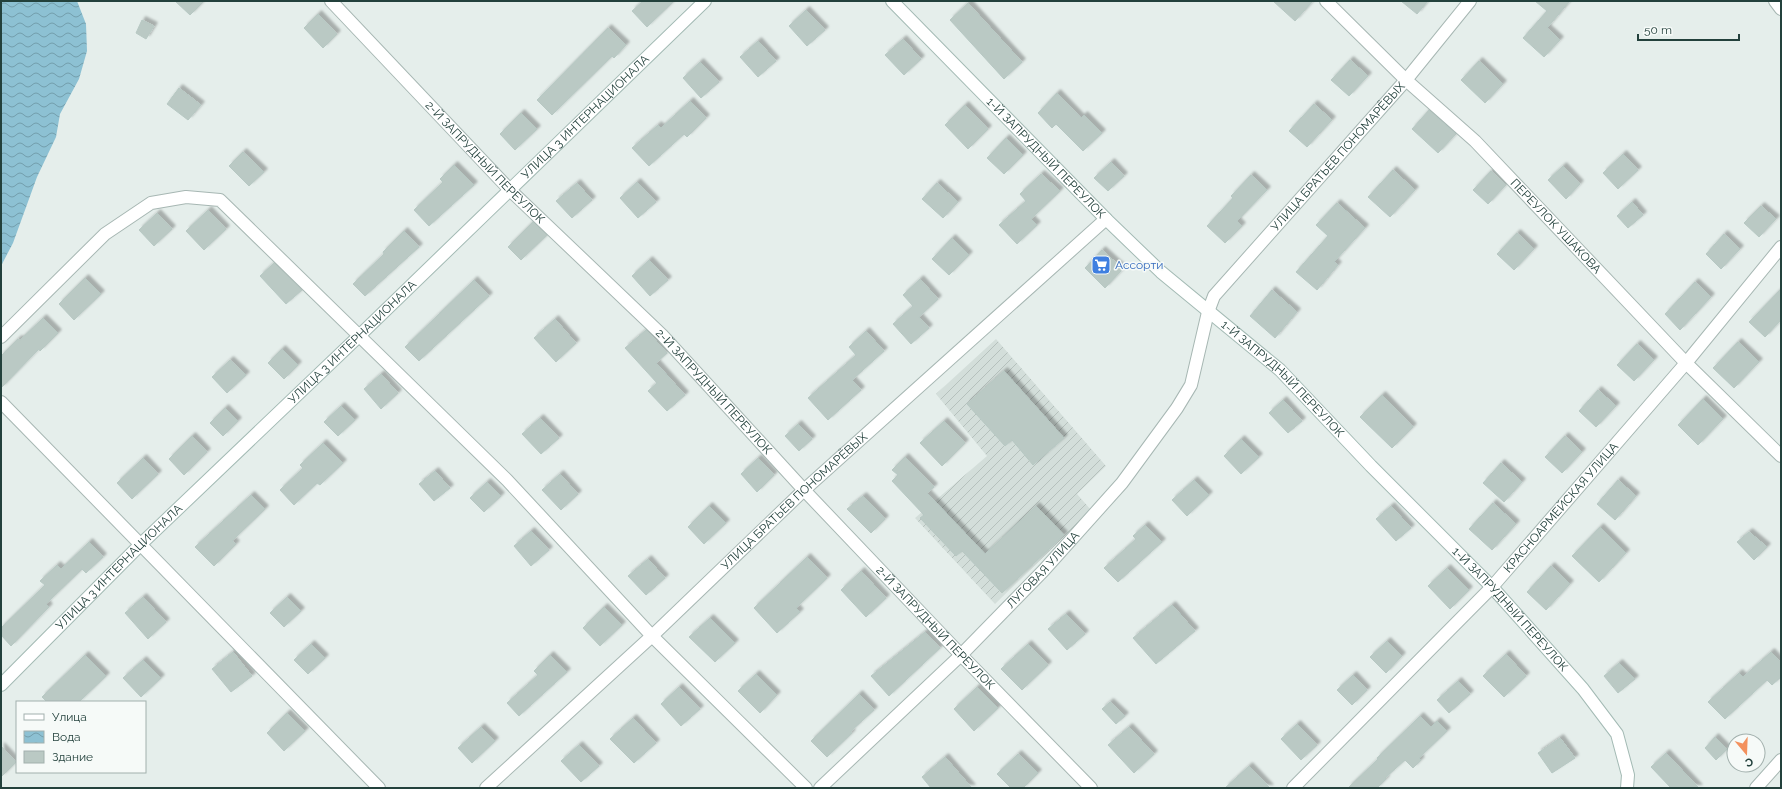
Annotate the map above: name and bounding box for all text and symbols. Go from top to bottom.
scale bar [1638,16,1739,42]
text: 50 m [1644,23,1672,37]
street label: УЛИЦА 3 ИНТЕРНАЦИОНАЛА [519,52,652,182]
street label: УЛИЦА БРАТЬЕВ ПОНОМАРЁВЫХ [1268,79,1408,234]
street label: 1-Й ЗАПРУДНЫЙ ПЕРЕУЛОК [984,95,1109,222]
street label: 2-Й ЗАПРУДНЫЙ ПЕРЕУЛОК [422,98,548,227]
street label: ПЕРЕУЛОК УШАКОВА [1508,176,1604,276]
supermarket icon: Ассорти [1090,254,1112,276]
place label: Ассорти [1115,258,1163,272]
street label: УЛИЦА 3 ИНТЕРНАЦИОНАЛА [285,277,419,407]
street label: 1-Й ЗАПРУДНЫЙ ПЕРЕУЛОК [1218,318,1347,440]
street label: 2-Й ЗАПРУДНЫЙ ПЕРЕУЛОК [653,326,775,457]
street label: УЛИЦА БРАТЬЕВ ПОНОМАРЁВЫХ [718,429,870,573]
street label: КРАСНОАРМЕЙСКАЯ УЛИЦА [1501,440,1621,575]
street label: УЛИЦА 3 ИНТЕРНАЦИОНАЛА [53,501,185,633]
street label: ЛУГОВАЯ УЛИЦА [1004,528,1082,611]
street label: 1-Й ЗАПРУДНЫЙ ПЕРЕУЛОК [1449,544,1571,674]
street label: 2-Й ЗАПРУДНЫЙ ПЕРЕУЛОК [873,563,998,693]
legend [16,701,146,773]
text: Улица [52,710,87,724]
text: Вода [52,730,81,744]
north arrow [1726,733,1766,773]
text: Здание [52,750,93,764]
text: С [1743,755,1755,770]

